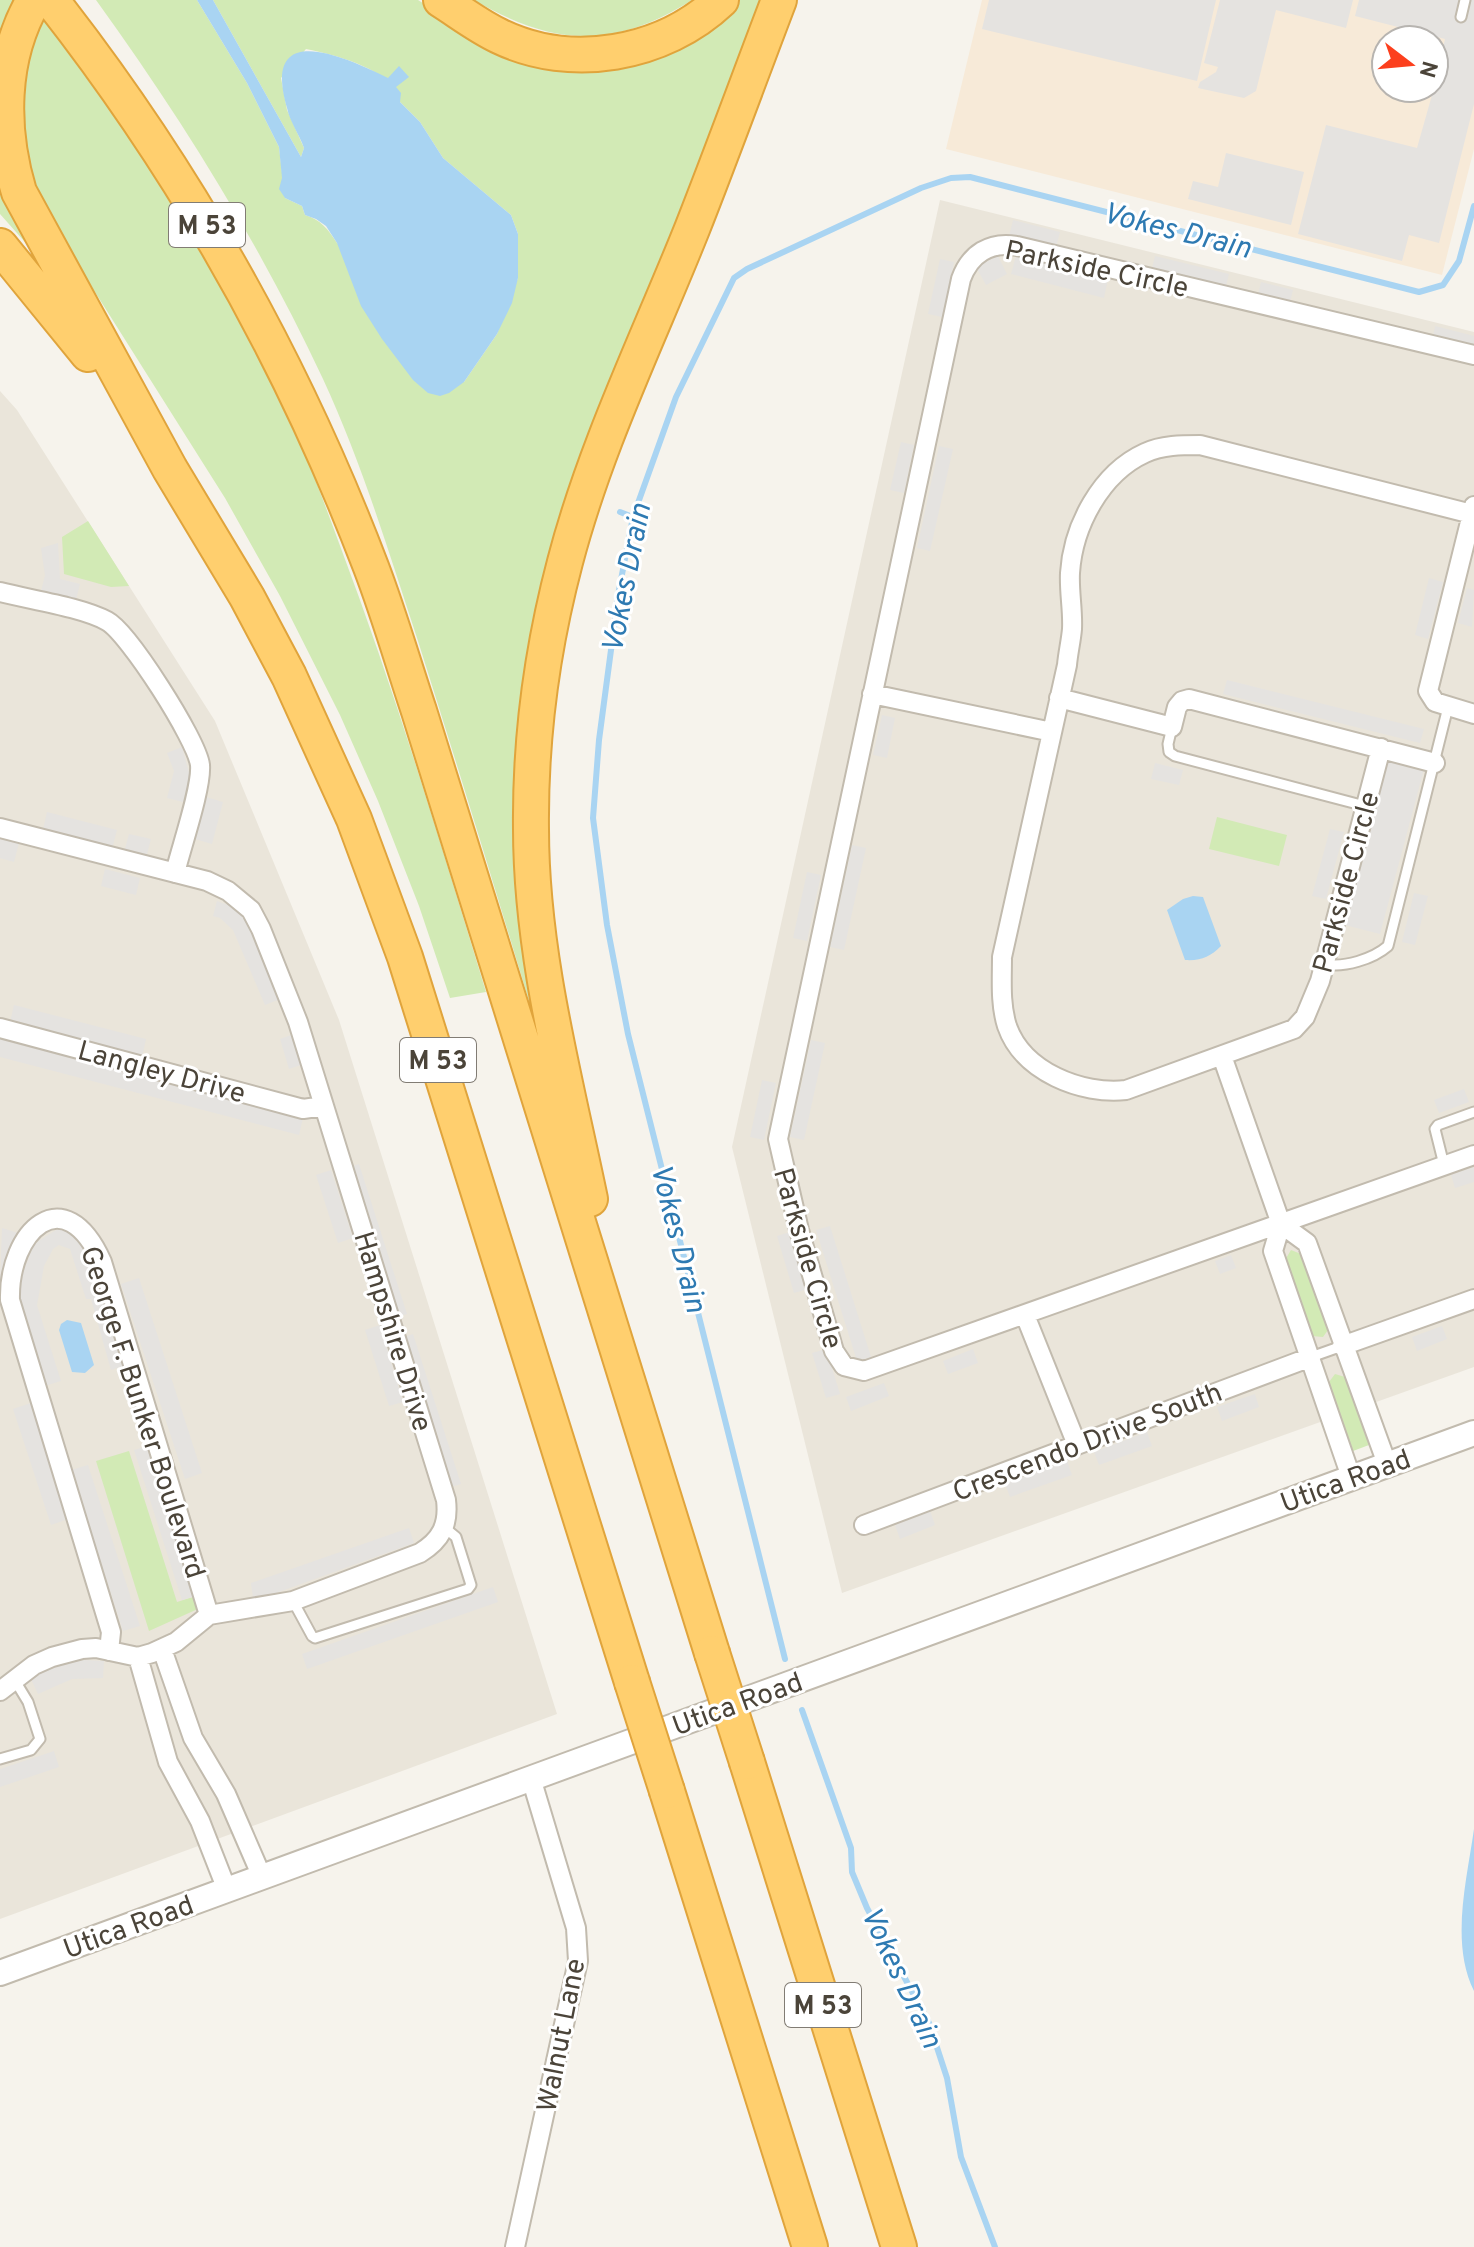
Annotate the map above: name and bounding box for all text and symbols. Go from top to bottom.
north arrow [1370,24,1450,104]
text: N [1412,58,1442,80]
water label: Vokes Drain [1098,196,1255,269]
road number: M 53 [169,203,245,247]
street label: Parkside Circle [1001,234,1191,308]
water label: Vokes Drain [596,500,661,657]
street label: Parkside Circle [1306,788,1389,978]
street label: Langley Drive [73,1034,249,1114]
road number: M 53 [400,1038,476,1082]
water label: Vokes Drain [640,1160,713,1317]
street label: Parkside Circle [763,1164,849,1354]
street label: Hampshire Drive [344,1227,439,1436]
street label: George F. Bunker Boulevard [70,1242,212,1584]
street label: Crescendo Drive South [948,1376,1228,1512]
street label: Utica Road [1276,1443,1416,1523]
street label: Utica Road [668,1666,808,1746]
street label: Utica Road [59,1889,199,1969]
water label: Vokes Drain [851,1901,949,2055]
street label: Walnut Lane [530,1956,595,2115]
road number: M 53 [785,1983,861,2027]

